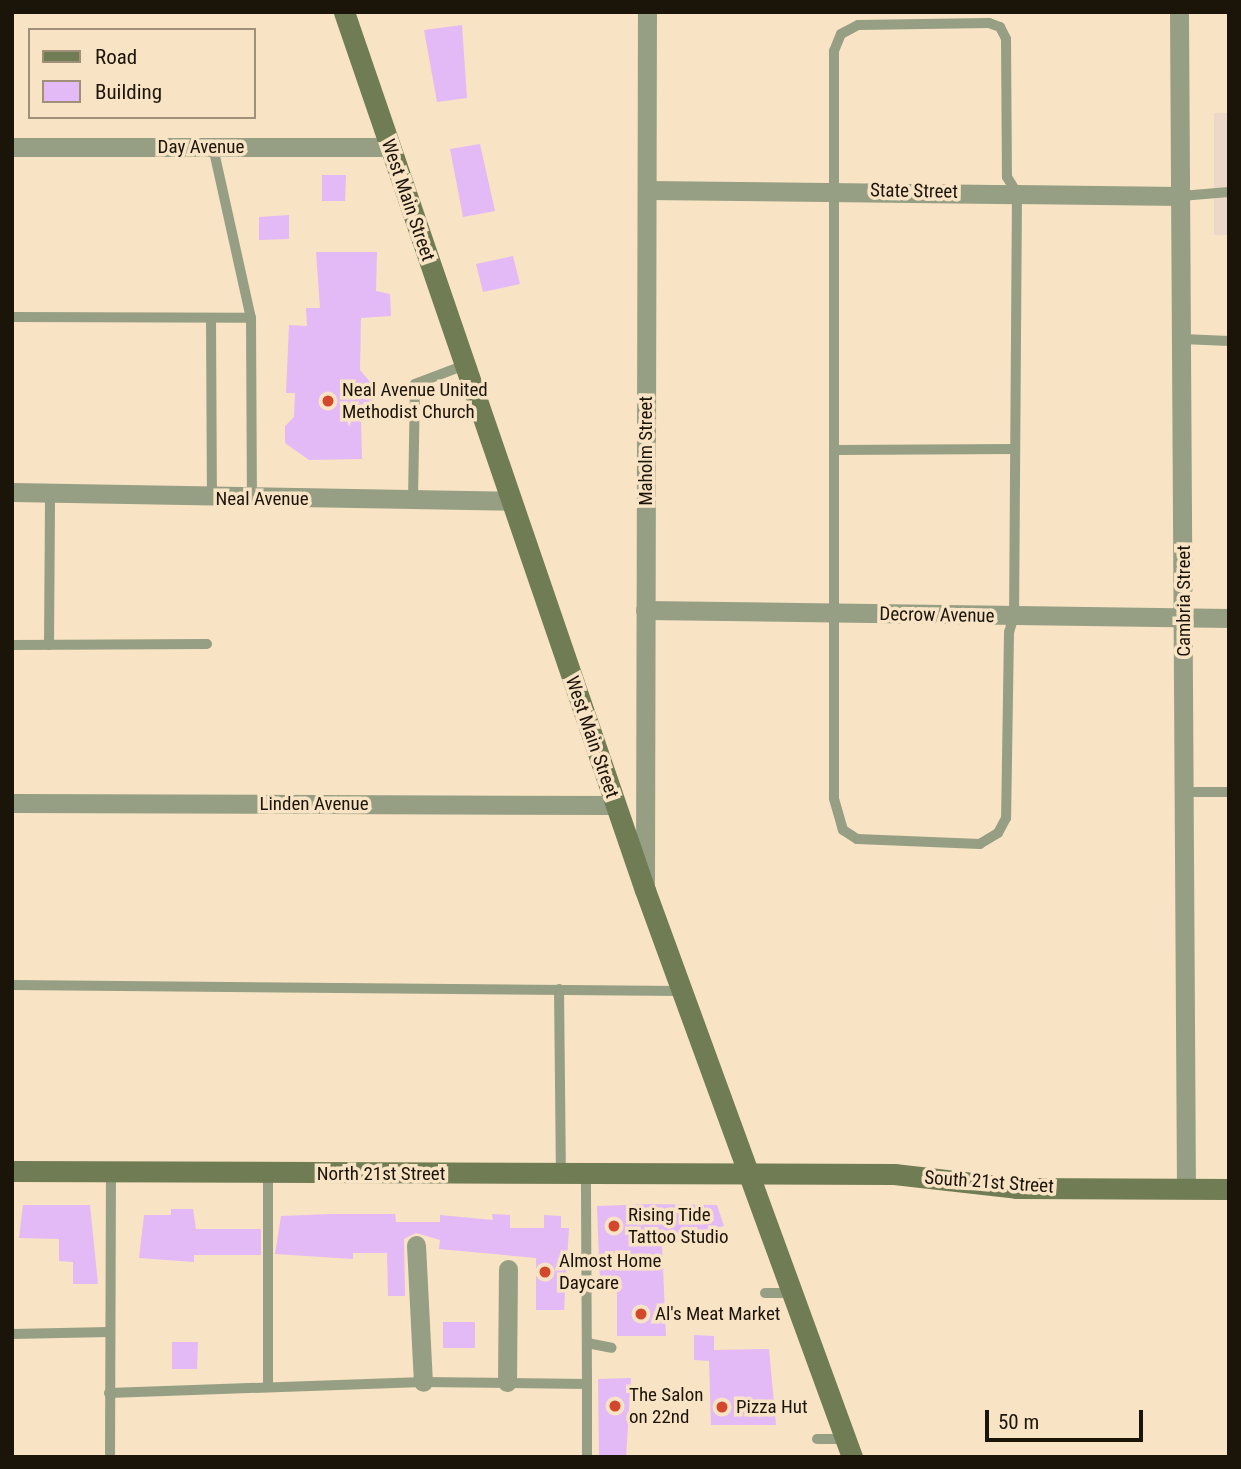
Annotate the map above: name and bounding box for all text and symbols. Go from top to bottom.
legend [28,28,256,119]
text: Road [95,45,137,69]
text: Building [95,80,162,104]
street label: Day Avenue [158,136,244,158]
street label: West Main Street [376,136,440,264]
street label: State Street [870,179,958,203]
place label: Neal Avenue United Methodist Church [342,379,488,423]
marker: Neal Avenue United Methodist Church [320,393,336,409]
street label: Maholm Street [635,396,657,506]
street label: Neal Avenue [215,488,309,510]
street label: Cambria Street [1173,545,1195,657]
street label: Decrow Avenue [879,603,995,627]
street label: West Main Street [560,673,624,801]
street label: Linden Avenue [259,793,369,815]
street label: North 21st Street [317,1163,445,1185]
street label: South 21st Street [924,1166,1054,1198]
place label: Rising Tide Tattoo Studio [628,1204,728,1248]
marker: Rising Tide Tattoo Studio [606,1218,622,1234]
place label: Almost Home Daycare [559,1250,661,1294]
marker: Almost Home Daycare [537,1264,553,1280]
place label: Al's Meat Market [655,1303,780,1325]
marker: Al's Meat Market [633,1306,649,1322]
place label: The Salon on 22nd [629,1384,703,1428]
place label: Pizza Hut [736,1396,808,1418]
scale bar [989,1396,1146,1440]
marker: The Salon on 22nd [607,1398,623,1414]
marker: Pizza Hut [714,1399,730,1415]
text: 50 m [998,1410,1039,1434]

